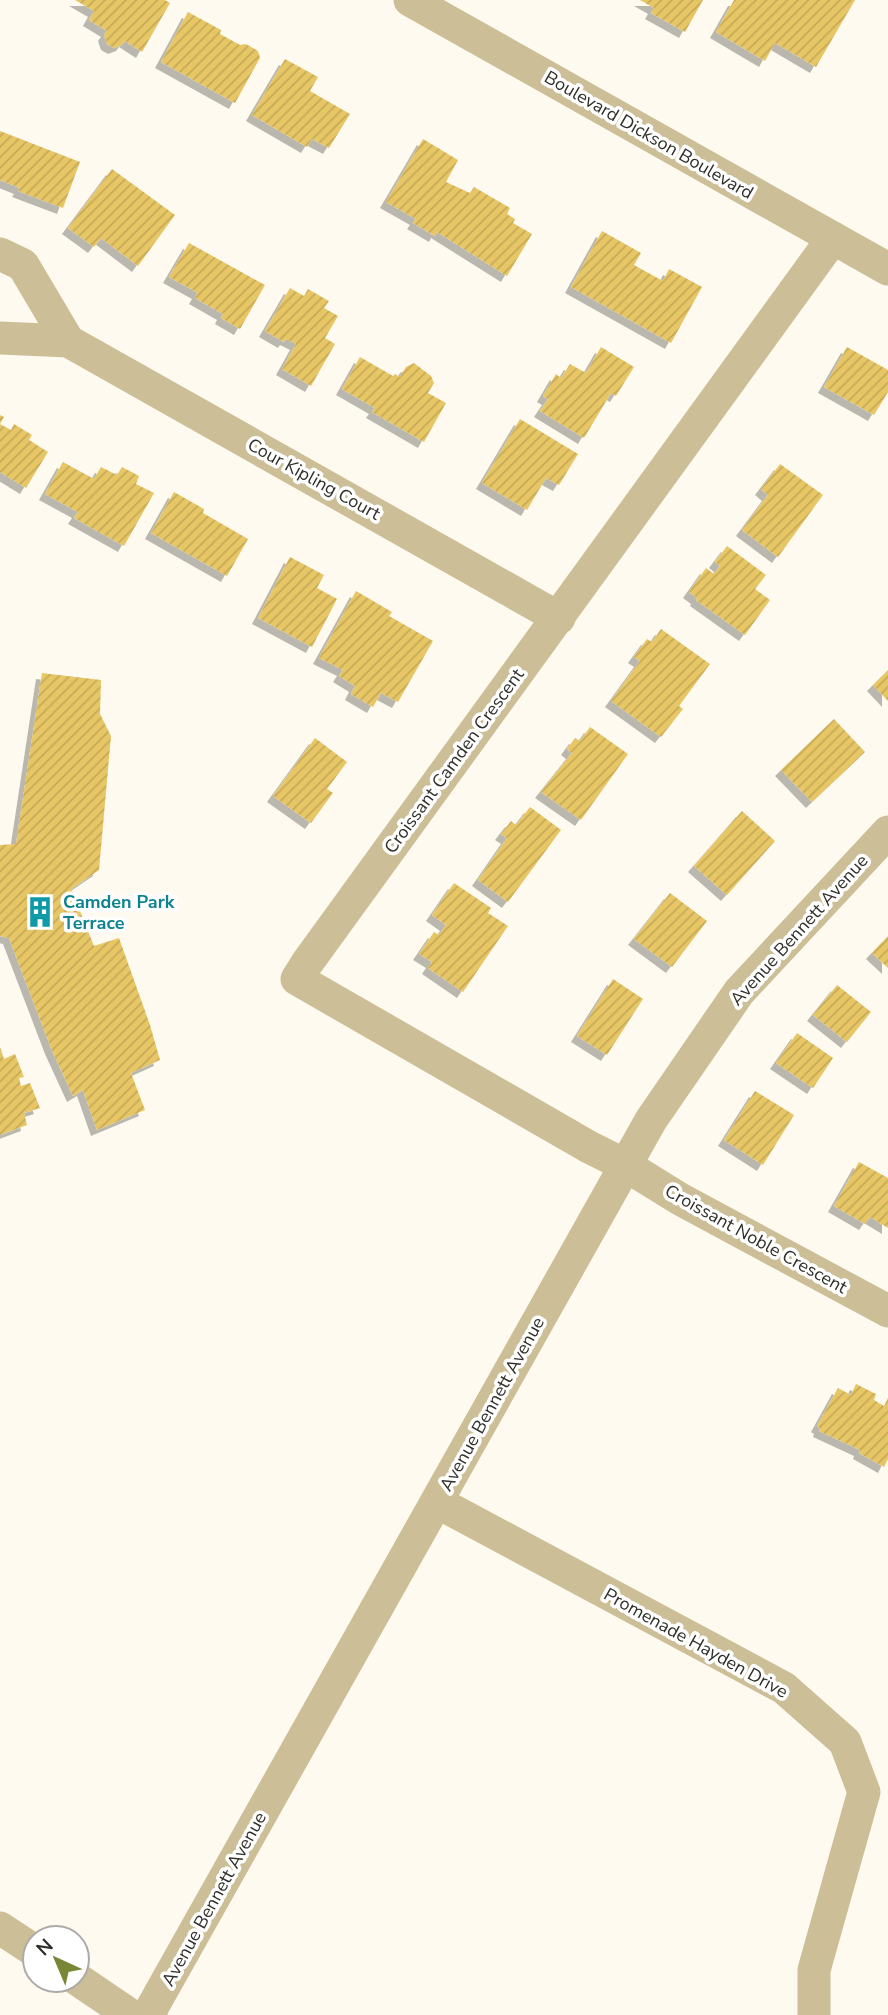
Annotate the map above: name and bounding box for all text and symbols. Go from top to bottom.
street label: Boulevard Dickson Boulevard [540,65,758,205]
street label: Cour Kipling Court [243,433,385,526]
street label: Croissant Camden Crescent [379,663,530,858]
street label: Avenue Bennett Avenue [725,849,873,1011]
place label: Camden Park Terrace [63,890,175,935]
building icon: Camden Park Terrace [23,895,57,929]
street label: Croissant Noble Crescent [661,1179,852,1299]
street label: Avenue Bennett Avenue [434,1313,550,1495]
street label: Promenade Hayden Drive [600,1582,792,1704]
street label: Avenue Bennett Avenue [156,1808,272,1990]
north arrow [21,1924,91,1994]
text: N [31,1933,59,1962]

